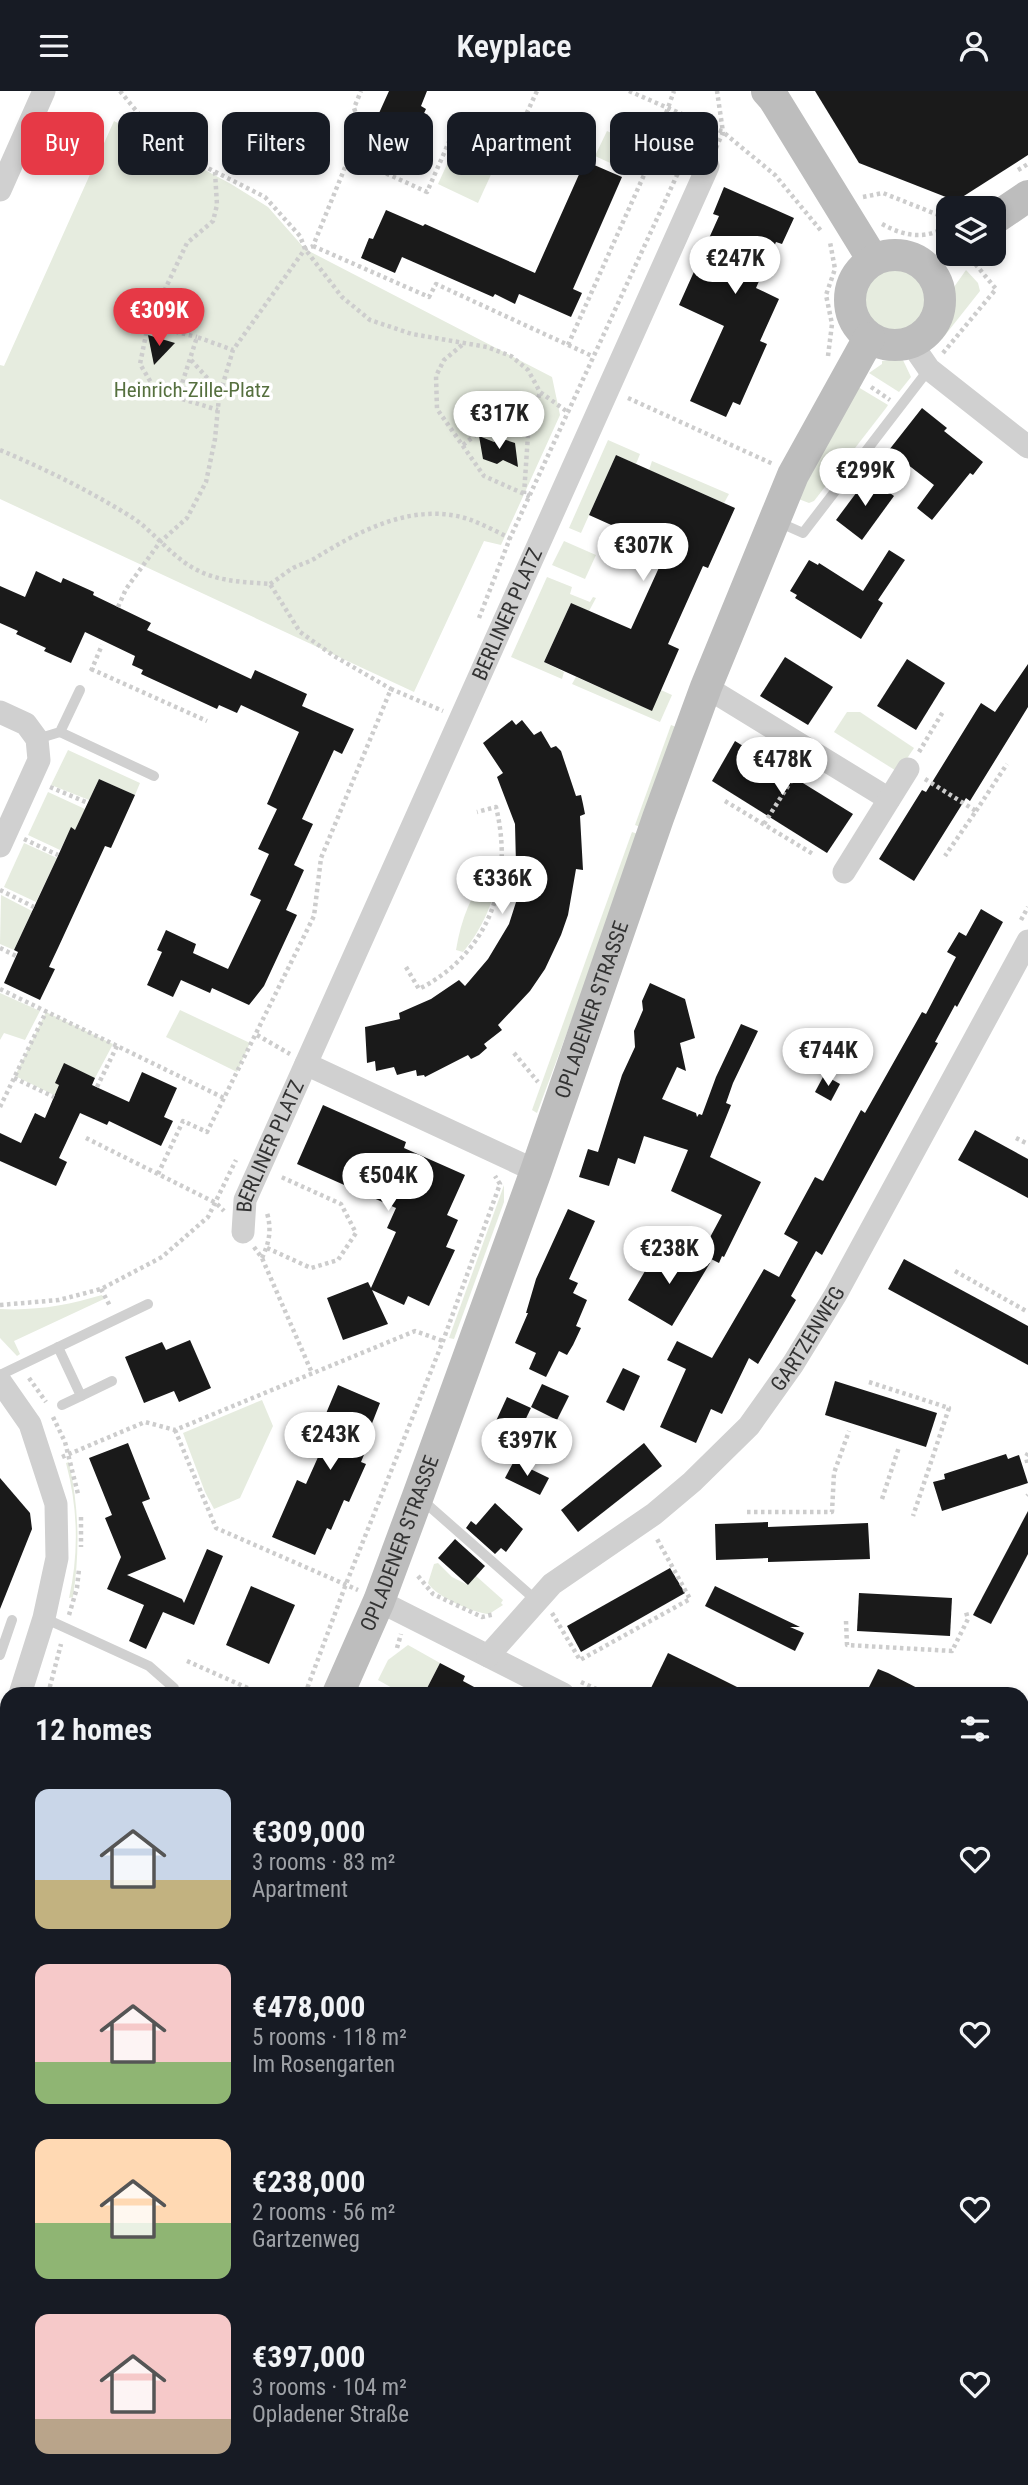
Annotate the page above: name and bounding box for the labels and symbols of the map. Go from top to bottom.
pin: €247K [686,237,784,296]
pin: €309K [110,289,208,348]
park label: Heinrich-Zille-Platz [114,378,270,402]
pin: €317K [450,391,548,451]
pin: €299K [816,449,914,508]
pin: €307K [594,524,692,583]
street label: BERLINER PLATZ [467,544,547,684]
pin: €478K [733,737,831,797]
pin: €336K [453,857,551,916]
street label: OPLADENER STRASSE [550,918,633,1101]
pin: €744K [779,1028,877,1088]
street label: BERLINER PLATZ [232,1076,309,1213]
pin: €504K [339,1153,437,1213]
pin: €238K [620,1227,718,1286]
street label: GARTZENWEG [766,1282,850,1396]
pin: €243K [281,1413,379,1472]
pin: €397K [478,1419,576,1478]
street label: OPLADENER STRASSE [355,1452,444,1635]

